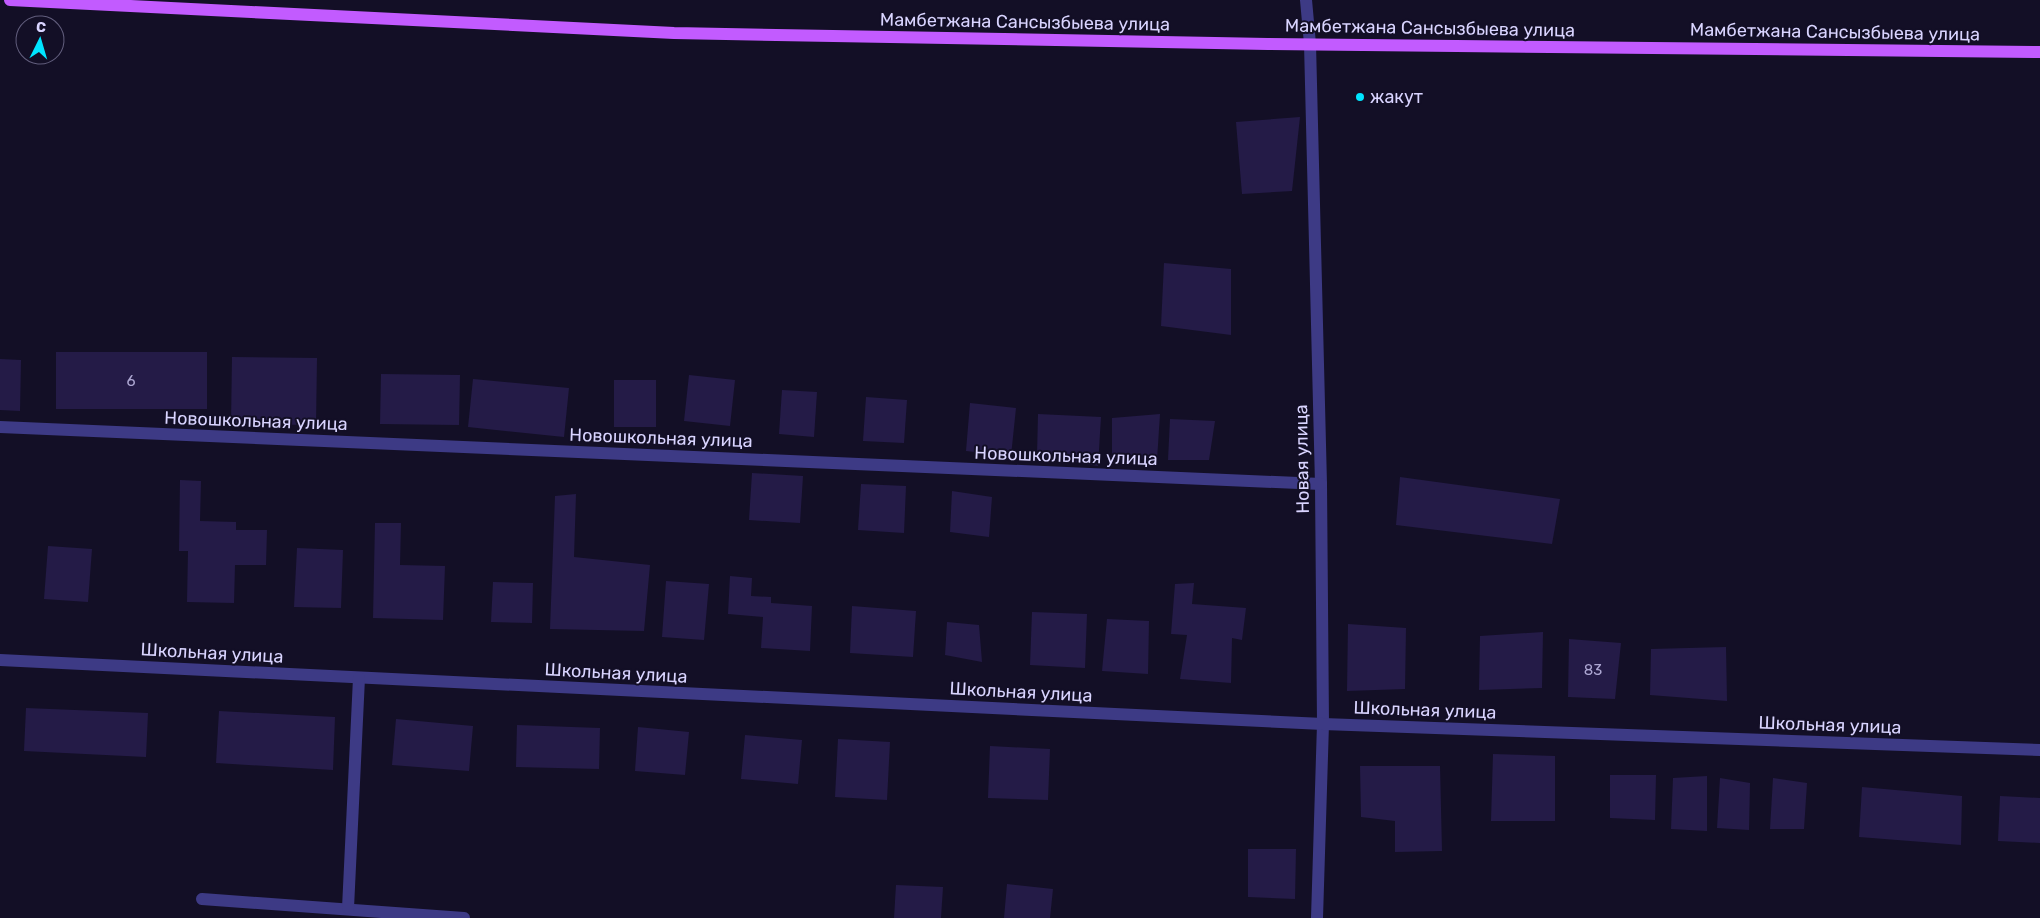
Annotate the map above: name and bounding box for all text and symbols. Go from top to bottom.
street label: Мамбетжана Сансызбыева улица [880,8,1170,36]
street label: Мамбетжана Сансызбыева улица [1285,14,1575,42]
north arrow [15,15,65,65]
street label: Мамбетжана Сансызбыева улица [1690,18,1980,46]
text: С [35,19,47,36]
place label: жакут [1370,86,1423,108]
marker: жакут [1354,91,1366,103]
house number: 6 [126,372,136,390]
street label: Новая улица [1290,404,1314,514]
street label: Новошкольная улица [164,407,348,435]
street label: Новошкольная улица [569,424,753,452]
street label: Новошкольная улица [974,442,1158,470]
street label: Школьная улица [140,638,284,668]
street label: Школьная улица [544,658,688,688]
house number: 83 [1584,661,1602,679]
street label: Школьная улица [949,677,1093,707]
street label: Школьная улица [1353,697,1497,723]
street label: Школьная улица [1758,712,1902,738]

